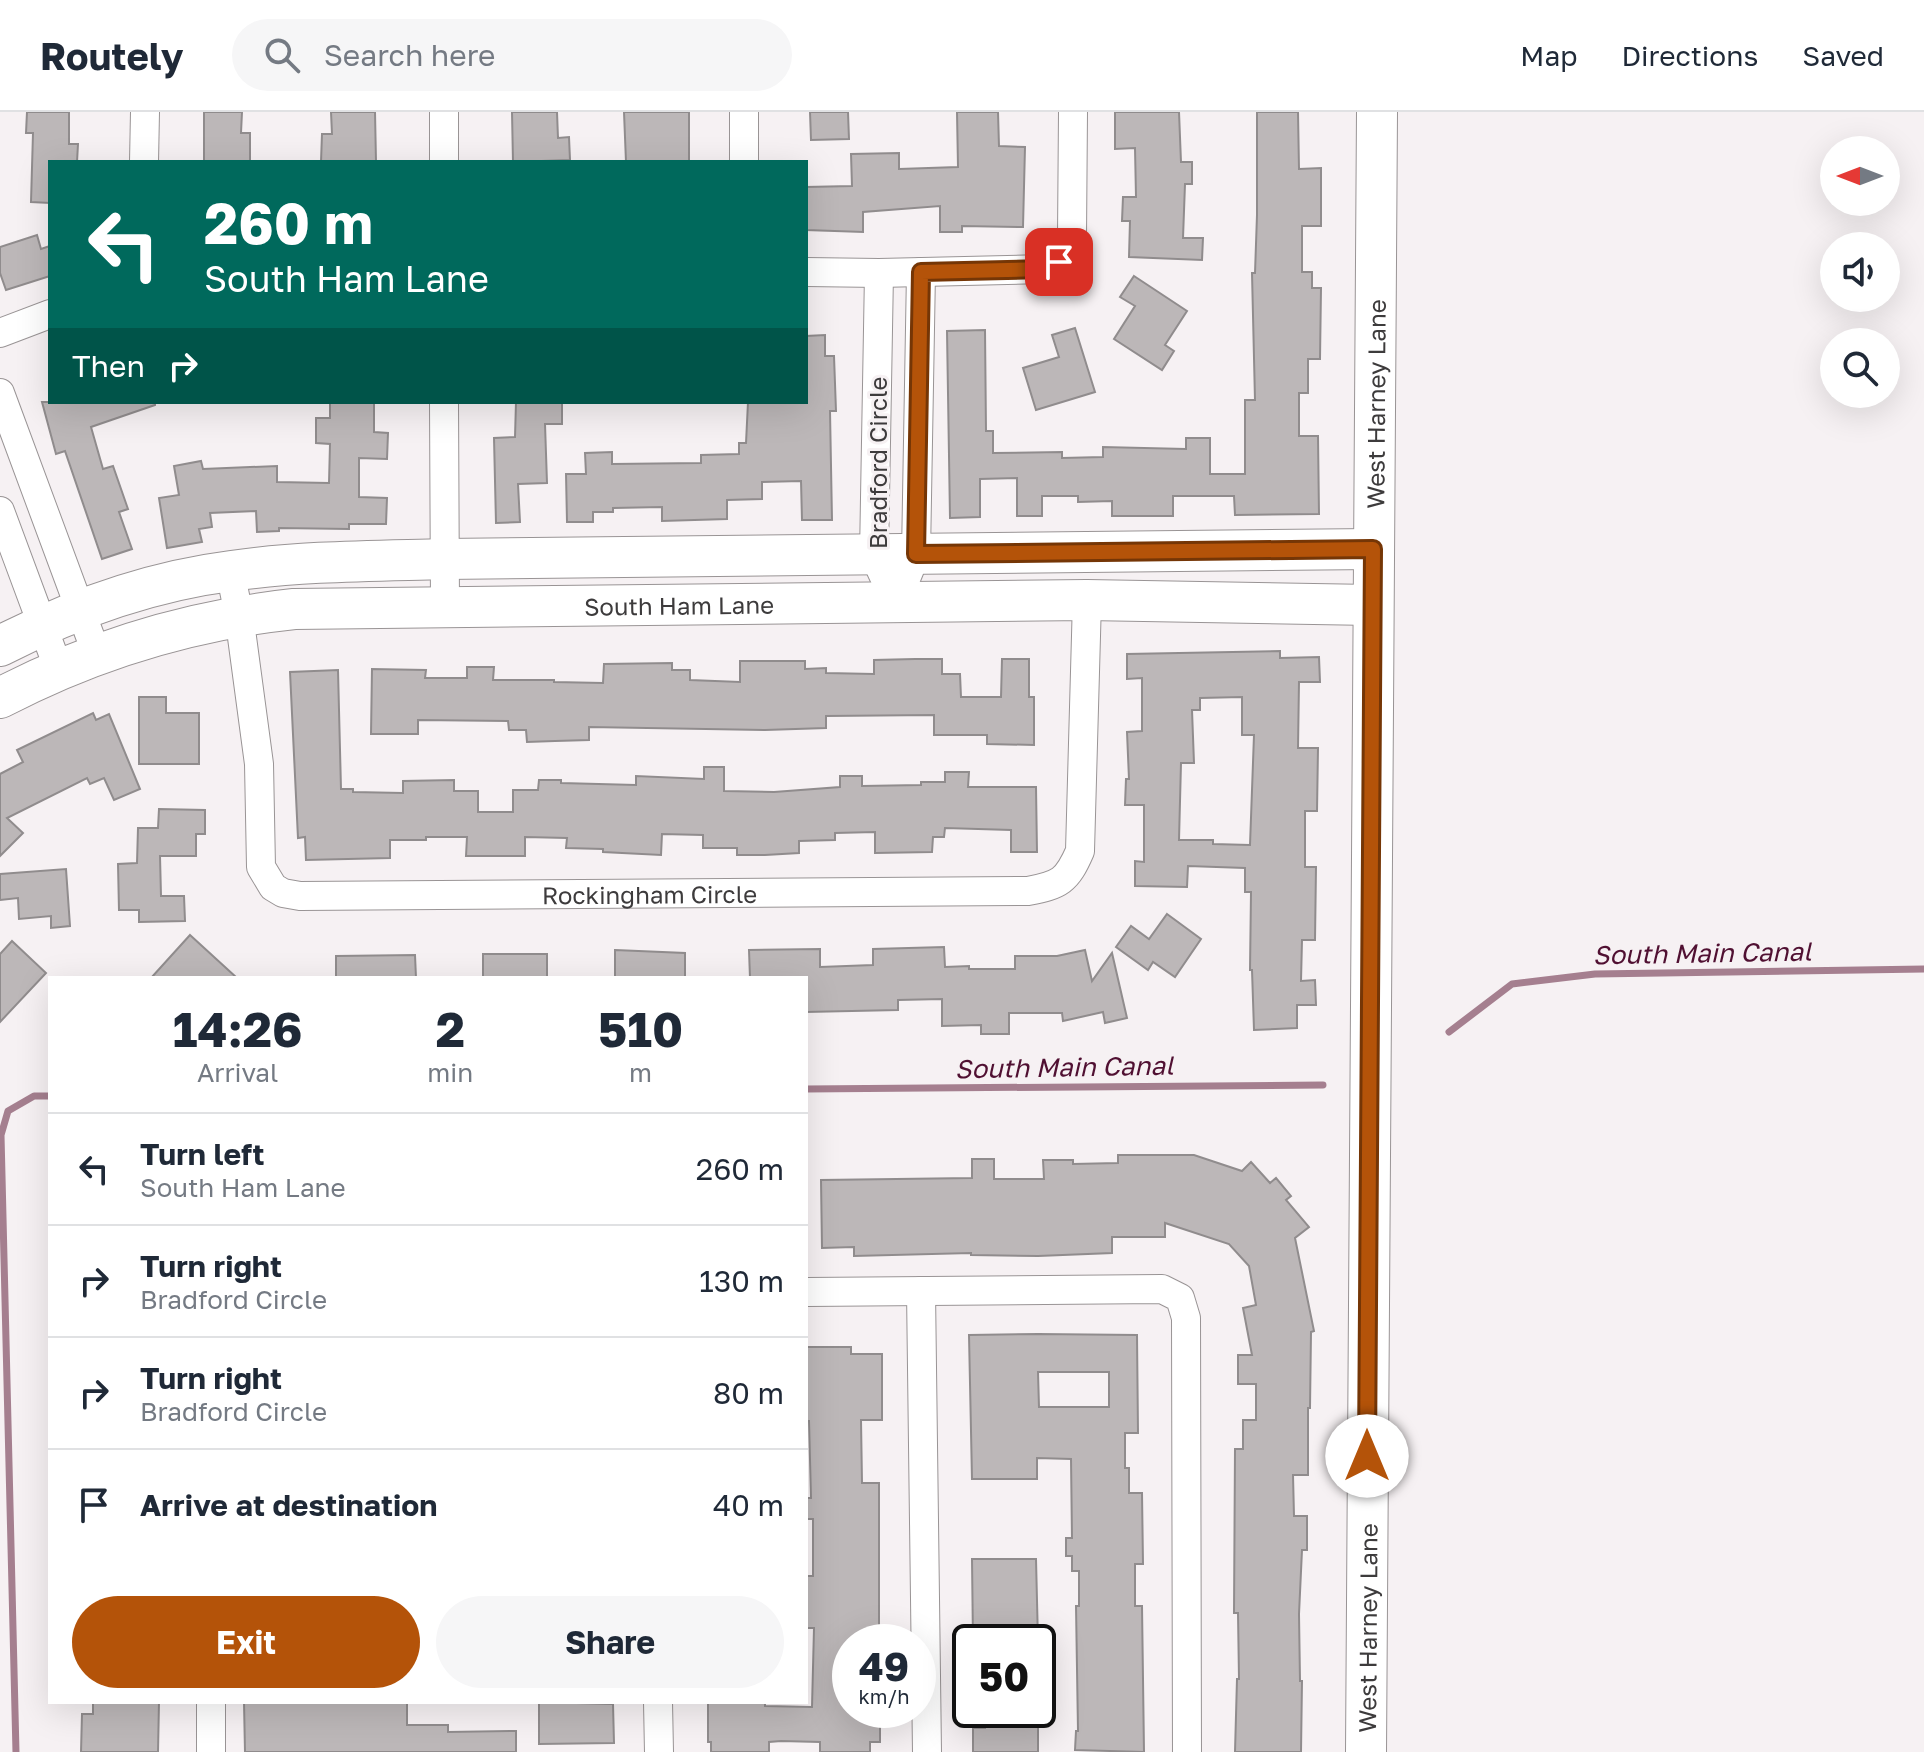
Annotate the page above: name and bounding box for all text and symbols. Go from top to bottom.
search box [232,19,792,91]
text: Routely [40,33,184,78]
icon: search [260,33,304,77]
text: Search here [324,37,496,73]
text: Map [1520,39,1577,72]
text: Directions [1621,39,1758,72]
text: Saved [1802,39,1884,72]
north arrow [1820,136,1900,216]
map controls [1820,136,1900,408]
text: 260 m [204,189,373,256]
icon: left [72,192,176,296]
pin [1025,228,1093,296]
button: sound [1820,232,1900,312]
icon: arrive [1037,240,1081,284]
text: South Ham Lane [204,257,489,300]
street label: West Harney Lane [1360,299,1390,509]
button: search [1820,328,1900,408]
icon: right [161,344,205,388]
text: Then [72,348,145,384]
street label: Bradford Circle [863,377,892,549]
street label: South Ham Lane [584,589,774,620]
street label: Rockingham Circle [542,878,757,909]
water label: South Main Canal [1592,936,1813,970]
text: 14:26 [173,1000,303,1058]
text: 2 [436,1000,465,1058]
text: 510 [598,1000,683,1058]
water label: South Main Canal [954,1050,1175,1084]
text: Arrival [197,1057,278,1088]
text: min [427,1057,473,1088]
text: m [629,1057,652,1088]
text: Turn left [140,1136,265,1172]
icon: left [72,1147,116,1191]
text: 260 m [696,1151,784,1187]
text: South Ham Lane [140,1172,346,1203]
text: Turn right [140,1248,282,1284]
icon: right [72,1259,116,1303]
text: 130 m [699,1263,784,1299]
text: Bradford Circle [140,1284,327,1315]
text: Turn right [140,1360,282,1396]
icon: right [72,1371,116,1415]
text: 80 m [713,1375,784,1411]
text: Bradford Circle [140,1396,327,1427]
position arrow [1325,1414,1409,1498]
icon: arrive [72,1483,116,1527]
text: Arrive at destination [140,1487,437,1523]
text: 40 m [713,1487,784,1523]
street label: West Harney Lane [1352,1523,1382,1733]
button: Exit [72,1596,420,1688]
button: Share [436,1596,784,1688]
speed limit sign: 50 [952,1624,1056,1728]
text: 49 [859,1642,909,1690]
text: km/h [859,1684,909,1708]

